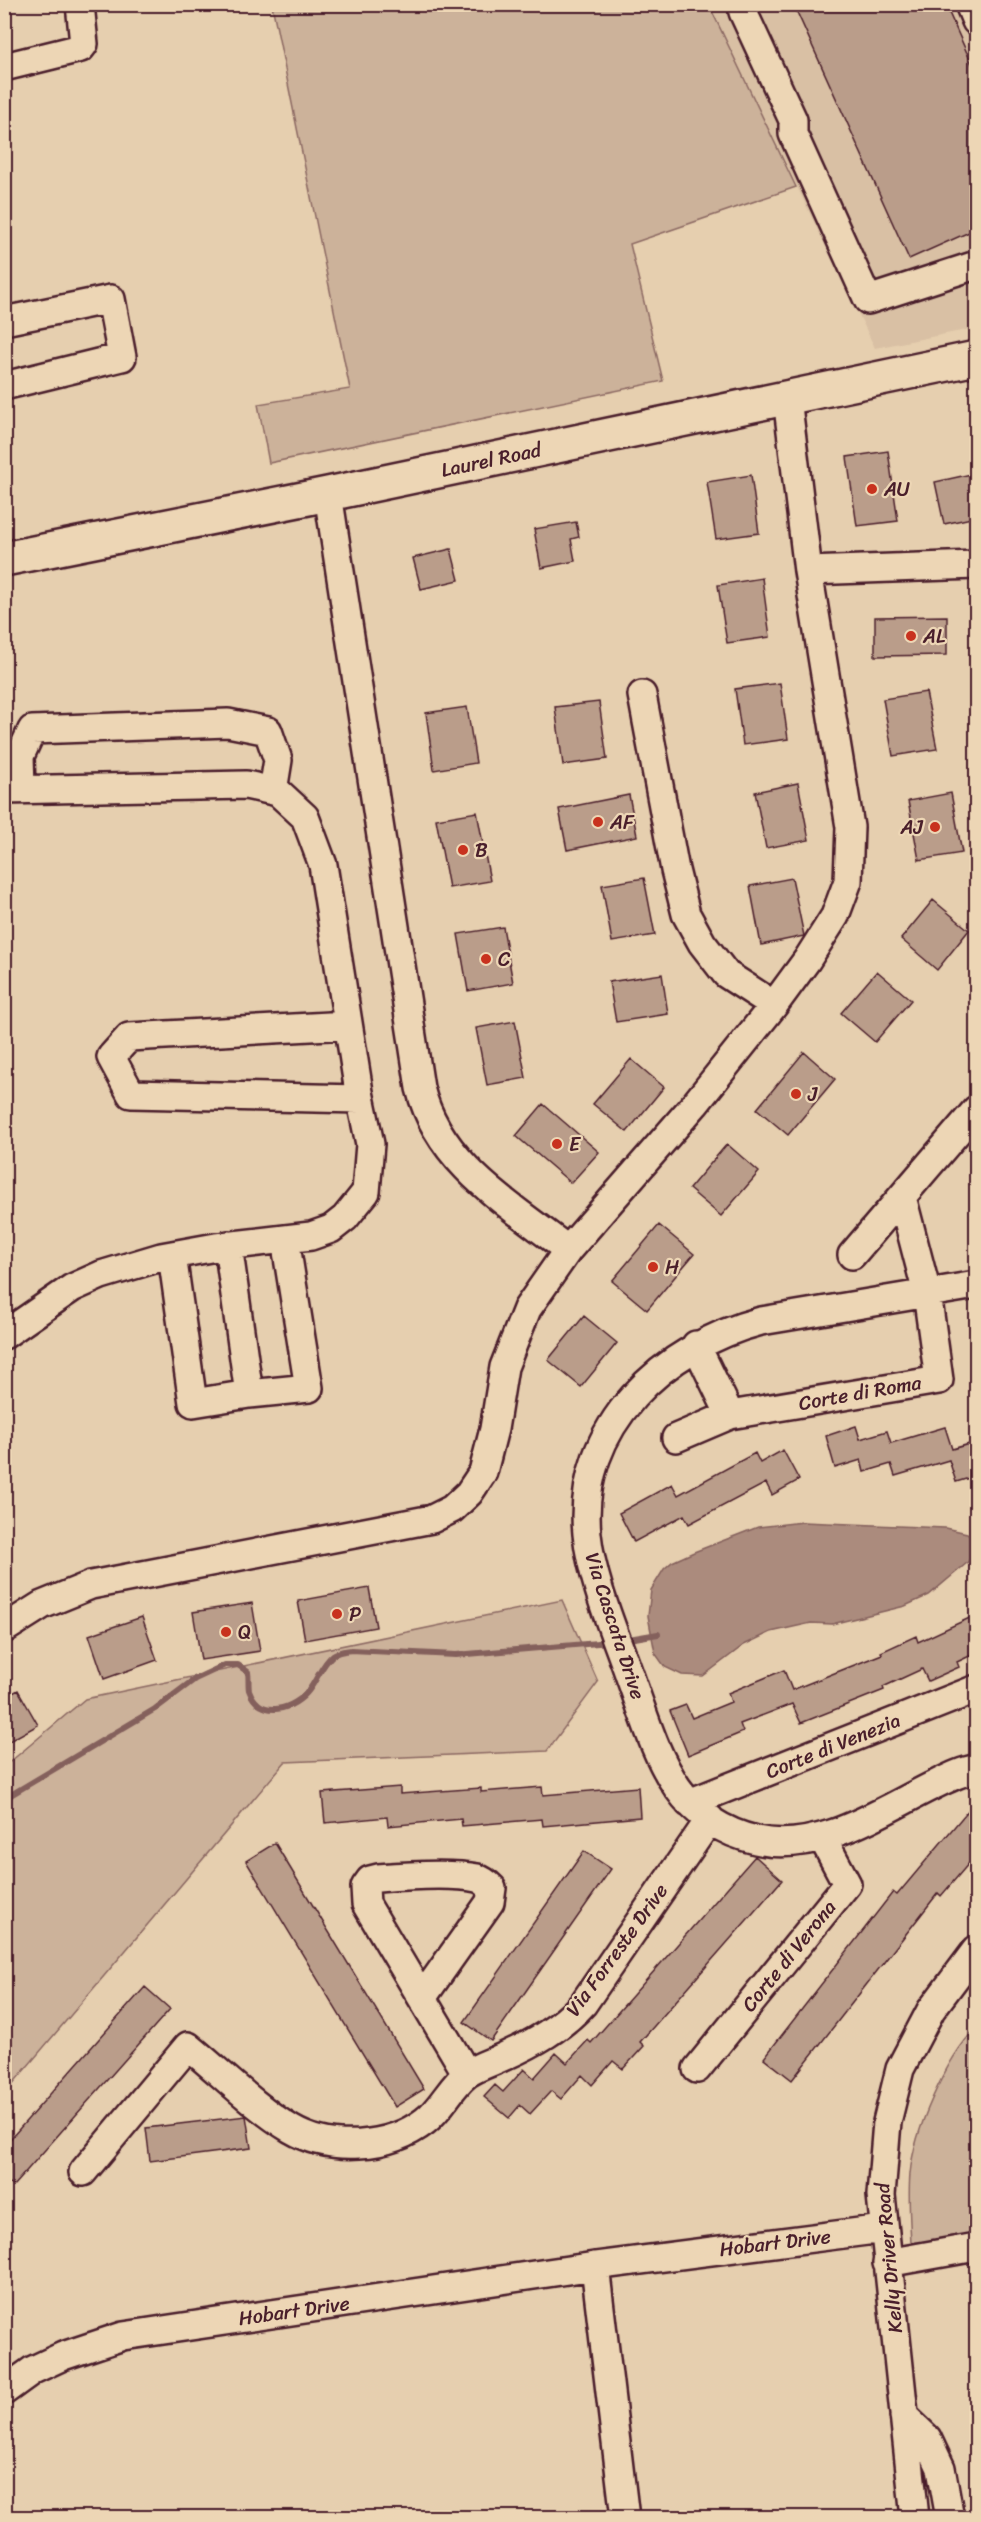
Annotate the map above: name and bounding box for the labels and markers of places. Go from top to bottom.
place label: AU [883,472,910,507]
marker: AU [865,482,879,496]
place label: AL [922,619,946,654]
marker: AL [904,629,918,643]
place label: AF [609,805,635,840]
place label: AJ [900,810,924,845]
marker: AF [591,815,605,829]
marker: AJ [928,820,942,834]
place label: B [475,833,488,868]
marker: B [456,843,470,857]
place label: C [498,942,511,977]
marker: C [479,952,493,966]
place label: J [807,1077,818,1112]
marker: J [789,1087,803,1101]
place label: E [569,1127,582,1162]
marker: E [550,1137,564,1151]
place label: H [665,1250,679,1285]
marker: H [646,1260,660,1274]
place label: P [349,1597,361,1632]
marker: P [330,1607,344,1621]
place label: Q [238,1615,251,1650]
marker: Q [219,1625,233,1639]

